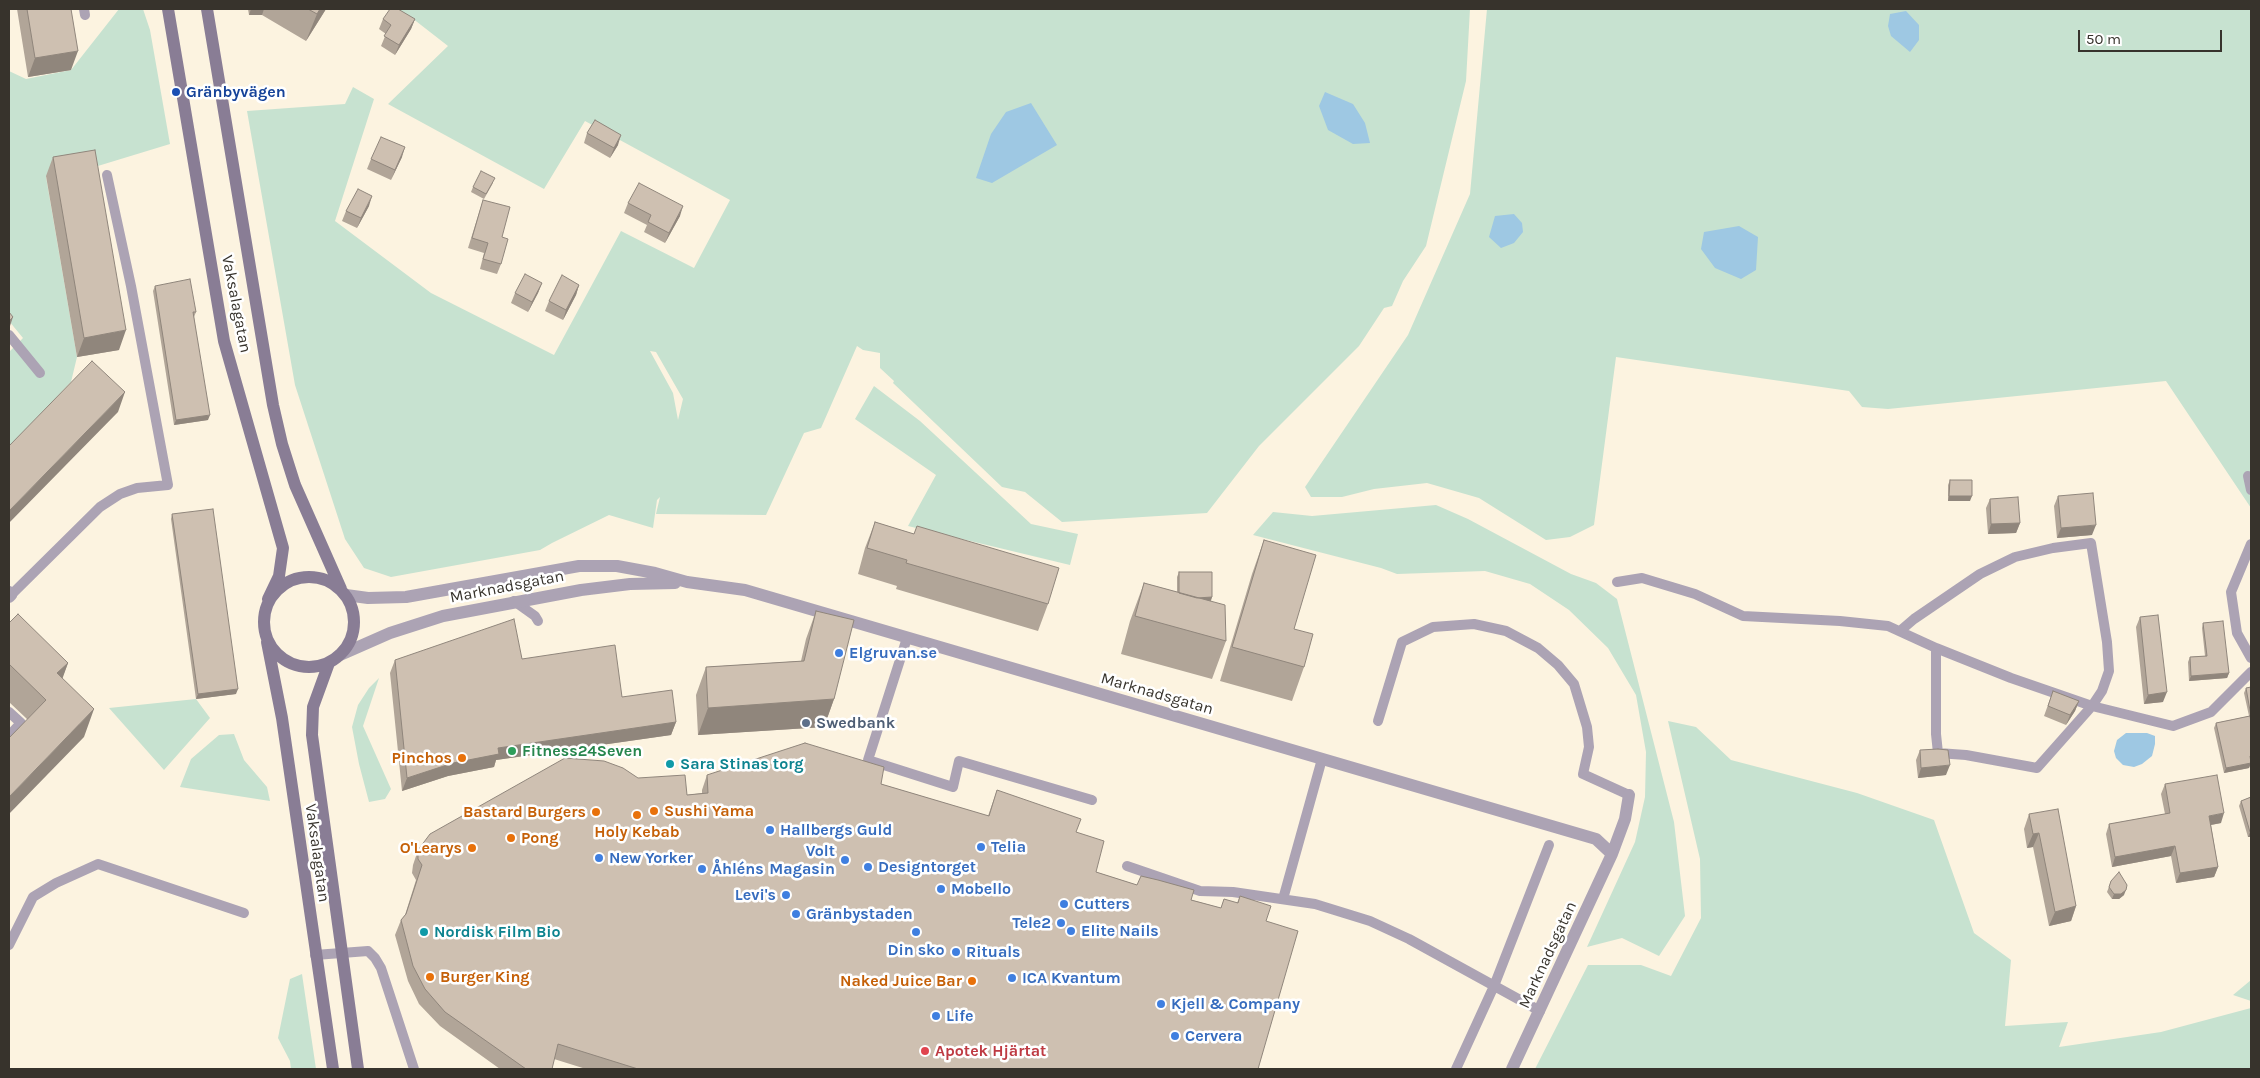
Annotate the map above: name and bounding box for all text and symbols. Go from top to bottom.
scale bar [2080,20,2224,52]
text: 50 m [2086,30,2121,48]
place label: Gränbyvägen [186,82,286,102]
marker: Gränbyvägen [170,86,182,98]
street label: Vaksalagatan [217,254,255,354]
street label: Marknadsgatan [448,567,566,607]
place label: Elgruvan.se [849,643,937,663]
marker: Elgruvan.se [833,647,845,659]
street label: Marknadsgatan [1099,669,1215,719]
place label: Swedbank [816,713,895,733]
marker: Swedbank [800,717,812,729]
place label: Fitness24Seven [522,741,642,761]
marker: Fitness24Seven [506,745,518,757]
place label: Pinchos [392,748,452,768]
marker: Pinchos [456,752,468,764]
place label: Sara Stinas torg [680,754,804,774]
marker: Sara Stinas torg [664,758,676,770]
place label: Sushi Yama [664,801,754,821]
place label: Bastard Burgers [463,802,586,822]
street label: Vaksalagatan [301,803,333,903]
marker: Sushi Yama [648,805,660,817]
marker: Bastard Burgers [590,806,602,818]
marker: Holy Kebab [631,809,643,821]
place label: Hallbergs Guld [780,820,892,840]
place label: Holy Kebab [594,822,680,842]
marker: Hallbergs Guld [764,824,776,836]
place label: Pong [521,828,559,848]
marker: Pong [505,832,517,844]
place label: Telia [991,837,1026,857]
place label: O'Learys [400,838,462,858]
place label: Volt Magasin [769,841,835,879]
marker: Telia [975,841,987,853]
marker: O'Learys [466,842,478,854]
place label: New Yorker [609,848,693,868]
marker: New Yorker [593,852,605,864]
marker: Volt Magasin [839,854,851,866]
place label: Designtorget [878,857,976,877]
place label: Åhléns [712,859,764,879]
marker: Designtorget [862,861,874,873]
marker: Åhléns [696,863,708,875]
place label: Mobello [951,879,1011,899]
marker: Mobello [935,883,947,895]
place label: Levi's [735,885,776,905]
marker: Levi's [780,889,792,901]
place label: Cutters [1074,894,1130,914]
marker: Cutters [1058,898,1070,910]
street label: Marknadsgatan [1515,898,1581,1012]
place label: Gränbystaden [806,904,913,924]
marker: Gränbystaden [790,908,802,920]
place label: Tele2 [1012,913,1051,933]
marker: Tele2 [1055,917,1067,929]
place label: Elite Nails [1081,921,1159,941]
place label: Nordisk Film Bio [434,922,561,942]
marker: Elite Nails [1065,925,1077,937]
marker: Nordisk Film Bio [418,926,430,938]
marker: Din sko [910,926,922,938]
place label: Din sko [887,940,945,960]
place label: Rituals [966,942,1021,962]
marker: Rituals [950,946,962,958]
place label: Burger King [440,967,530,987]
place label: ICA Kvantum [1022,968,1121,988]
marker: Burger King [424,971,436,983]
place label: Naked Juice Bar [840,971,962,991]
marker: ICA Kvantum [1006,972,1018,984]
marker: Naked Juice Bar [966,975,978,987]
place label: Kjell & Company [1171,994,1300,1014]
marker: Kjell & Company [1155,998,1167,1010]
place label: Life [946,1006,974,1026]
marker: Life [930,1010,942,1022]
place label: Cervera [1185,1026,1242,1046]
marker: Cervera [1169,1030,1181,1042]
place label: Apotek Hjärtat [935,1041,1046,1061]
marker: Apotek Hjärtat [919,1045,931,1057]

